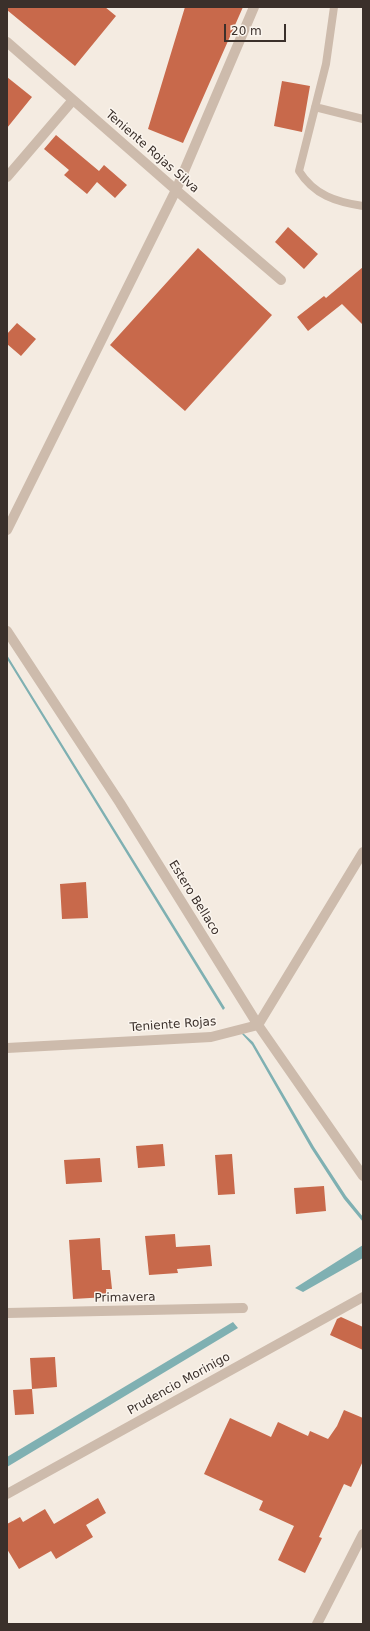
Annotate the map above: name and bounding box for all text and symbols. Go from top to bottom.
scale bar [226,16,288,42]
text: 20 m [231,24,262,38]
street label: Teniente Rojas Silva [102,107,202,197]
street label: Estero Bellaco [165,858,223,938]
street label: Teniente Rojas [129,1015,217,1035]
street label: Primavera [94,1290,156,1306]
street label: Prudencio Morinigo [125,1350,233,1418]

